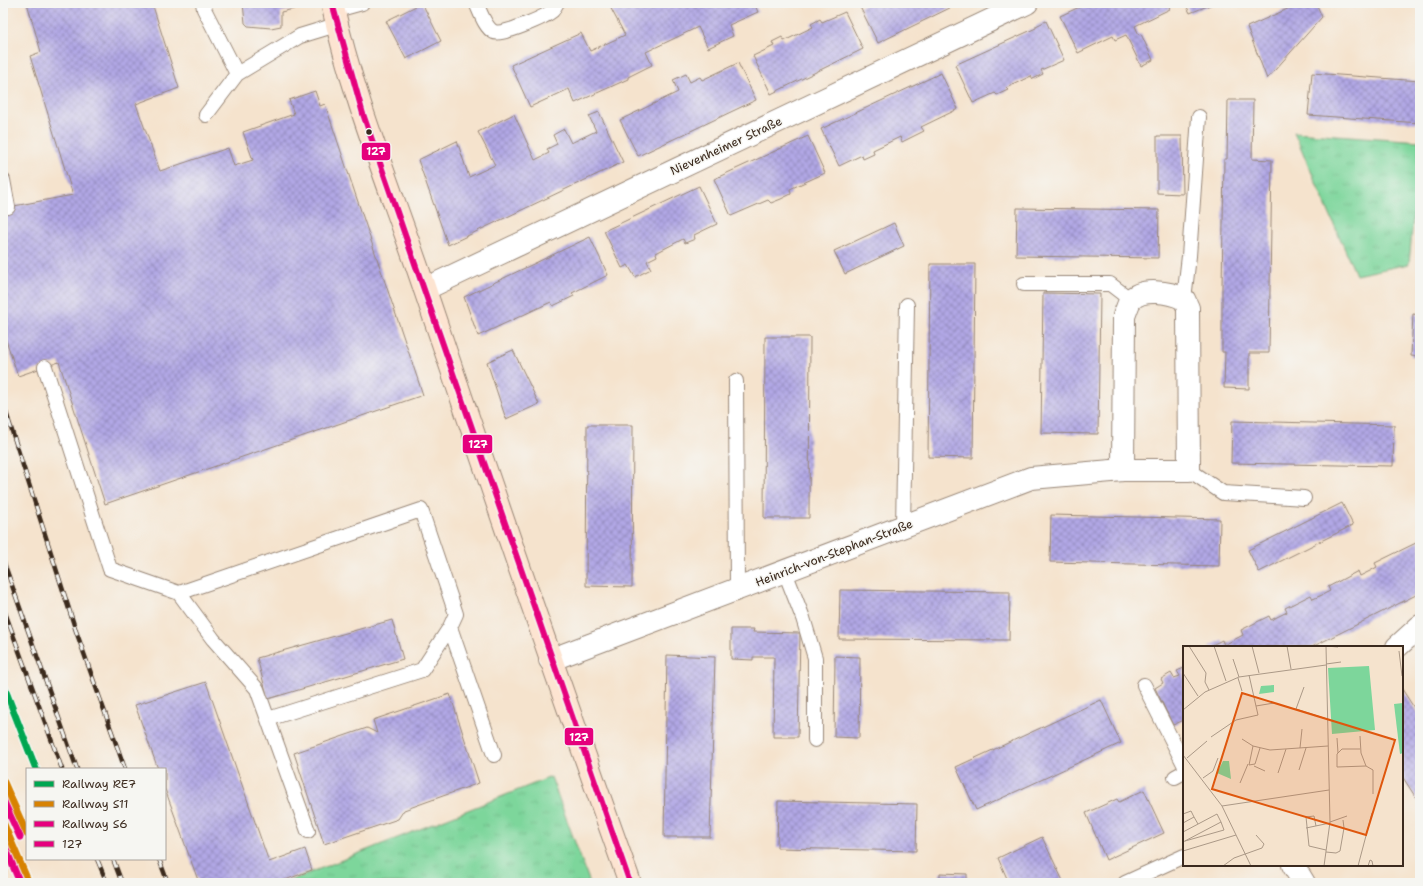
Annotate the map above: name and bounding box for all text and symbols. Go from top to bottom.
street label: Nievenheimer Straße [668,113,785,179]
unlabelled marker [364,127,374,137]
line badge: 127 [361,142,391,161]
text: 127 [366,144,386,159]
line badge: 127 [462,434,493,454]
text: 127 [468,437,488,452]
street label: Heinrich-von-Stephan-Straße [753,515,915,590]
inset map [1183,646,1403,866]
line badge: 127 [564,727,594,746]
text: 127 [569,730,589,745]
legend [26,768,166,860]
text: Railway RE7 [62,776,136,792]
text: Railway S11 [62,796,129,812]
text: Railway S6 [62,816,128,832]
text: 127 [62,836,82,852]

